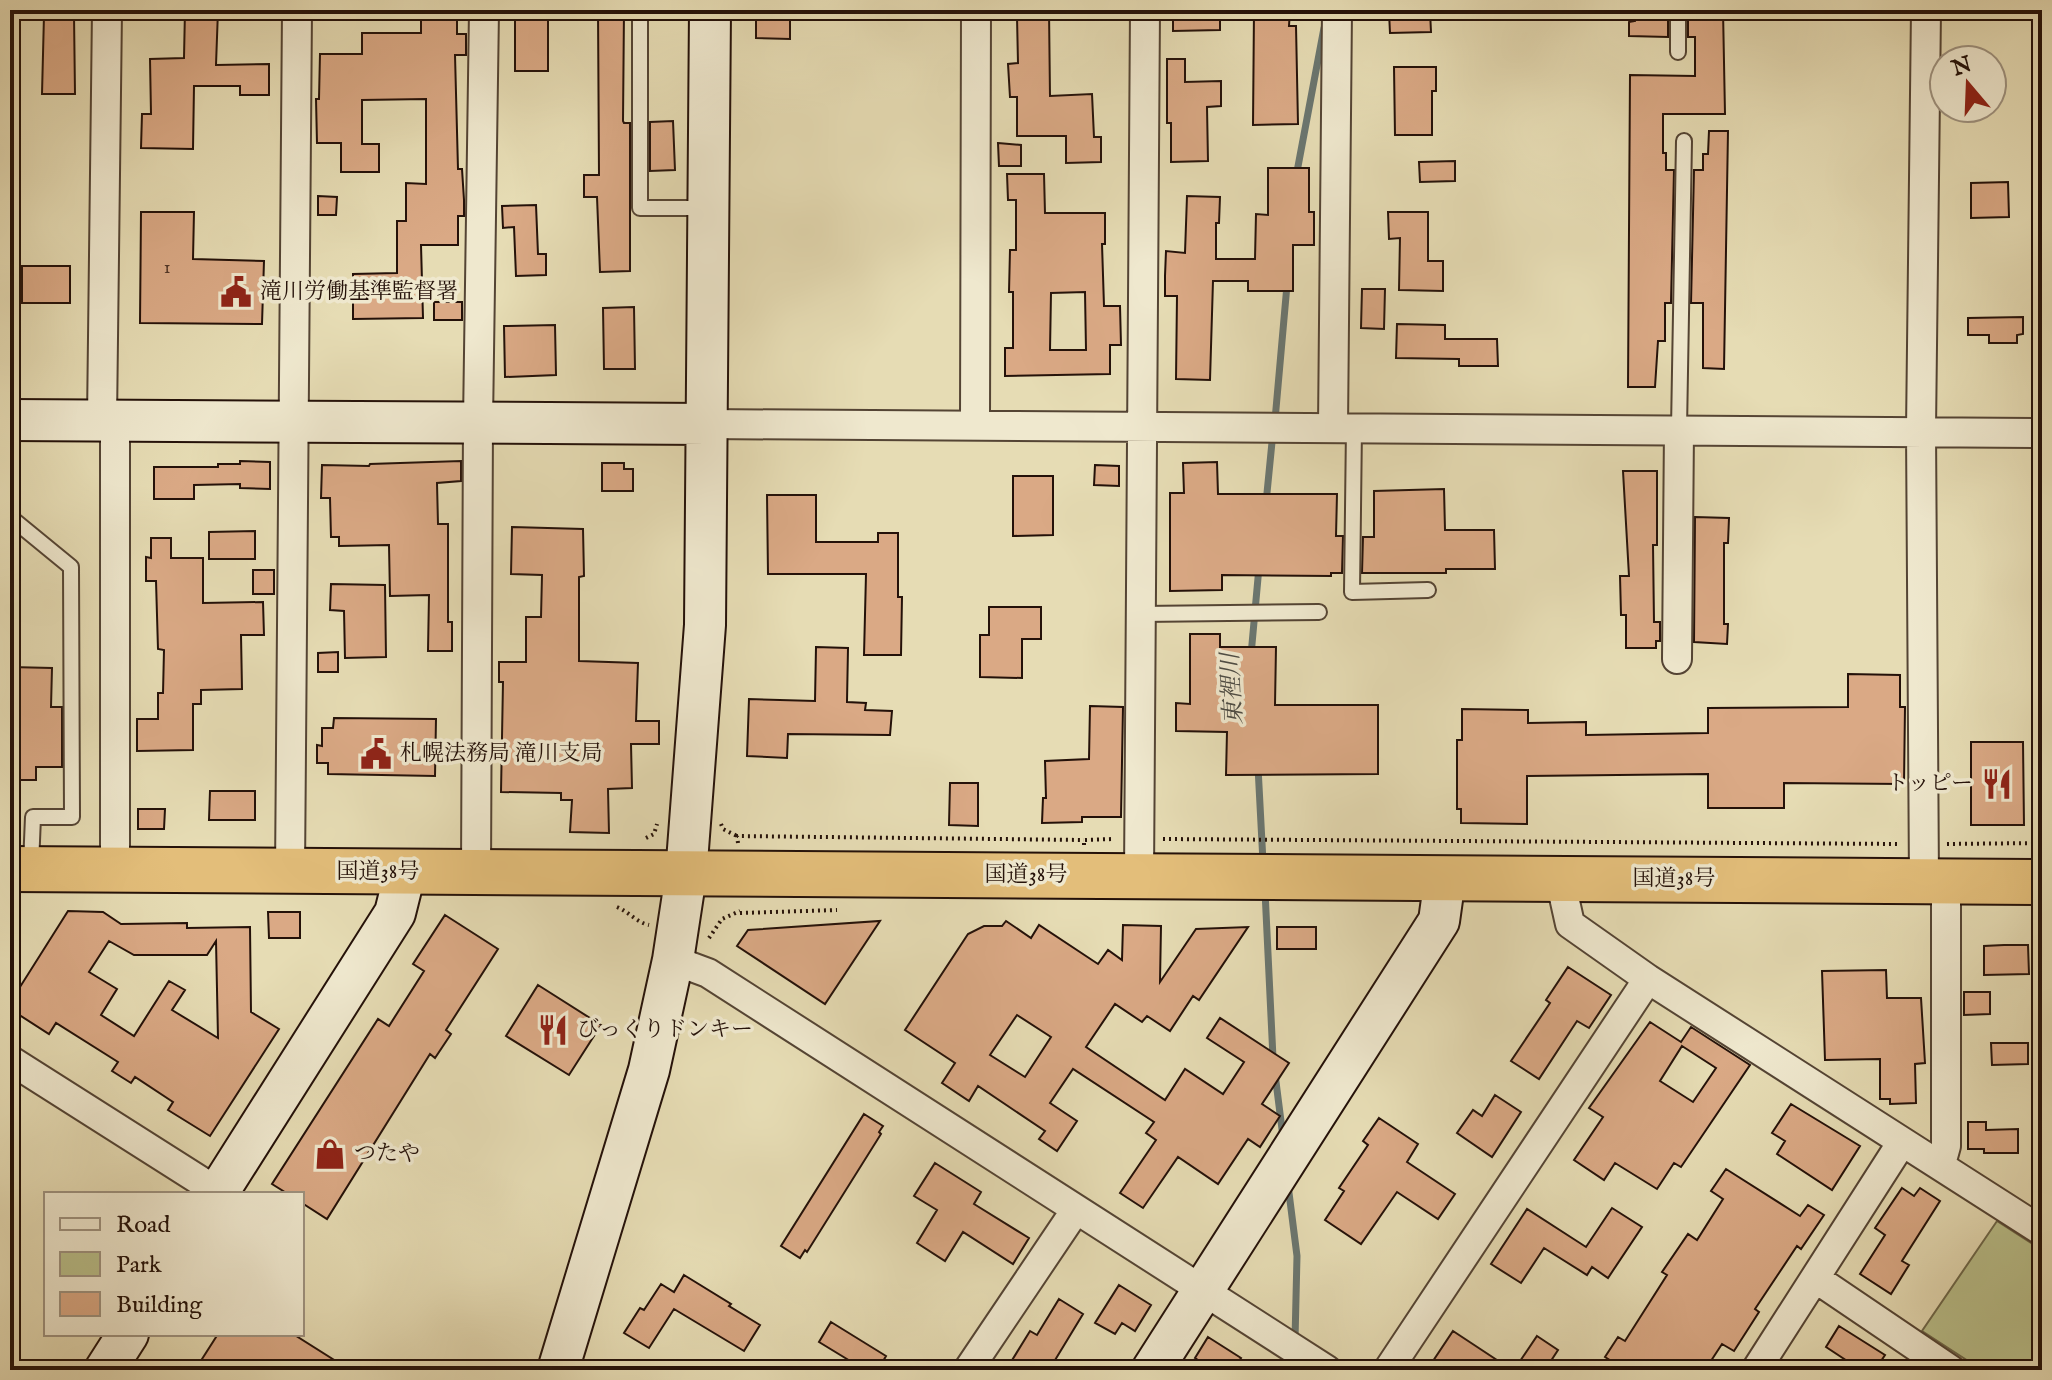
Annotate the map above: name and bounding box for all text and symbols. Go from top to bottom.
north arrow [1928,44,2008,124]
text: N [1948,51,1976,84]
house number: 1 [164,257,170,280]
public building icon: 滝川労働基準監督署 [219,275,253,309]
place label: 滝川労働基準監督署 [260,278,458,306]
water label: 東裡川 [1215,649,1250,726]
public building icon: 札幌法務局 滝川支局 [359,737,393,771]
place label: 札幌法務局 滝川支局 [400,740,603,768]
restaurant icon: トッピー [1980,767,2014,801]
place label: トッピー [1887,770,1973,798]
street label: 国道38号 [337,858,419,886]
street label: 国道38号 [985,861,1067,889]
street label: 国道38号 [1633,865,1715,893]
restaurant icon: びっくりドンキー [536,1013,570,1047]
place label: びっくりドンキー [577,1016,753,1044]
shop icon: つたや [313,1137,347,1171]
place label: つたや [354,1140,420,1168]
legend [44,1192,304,1336]
text: Road [116,1210,170,1241]
text: Park [116,1250,162,1281]
text: Building [116,1290,203,1321]

